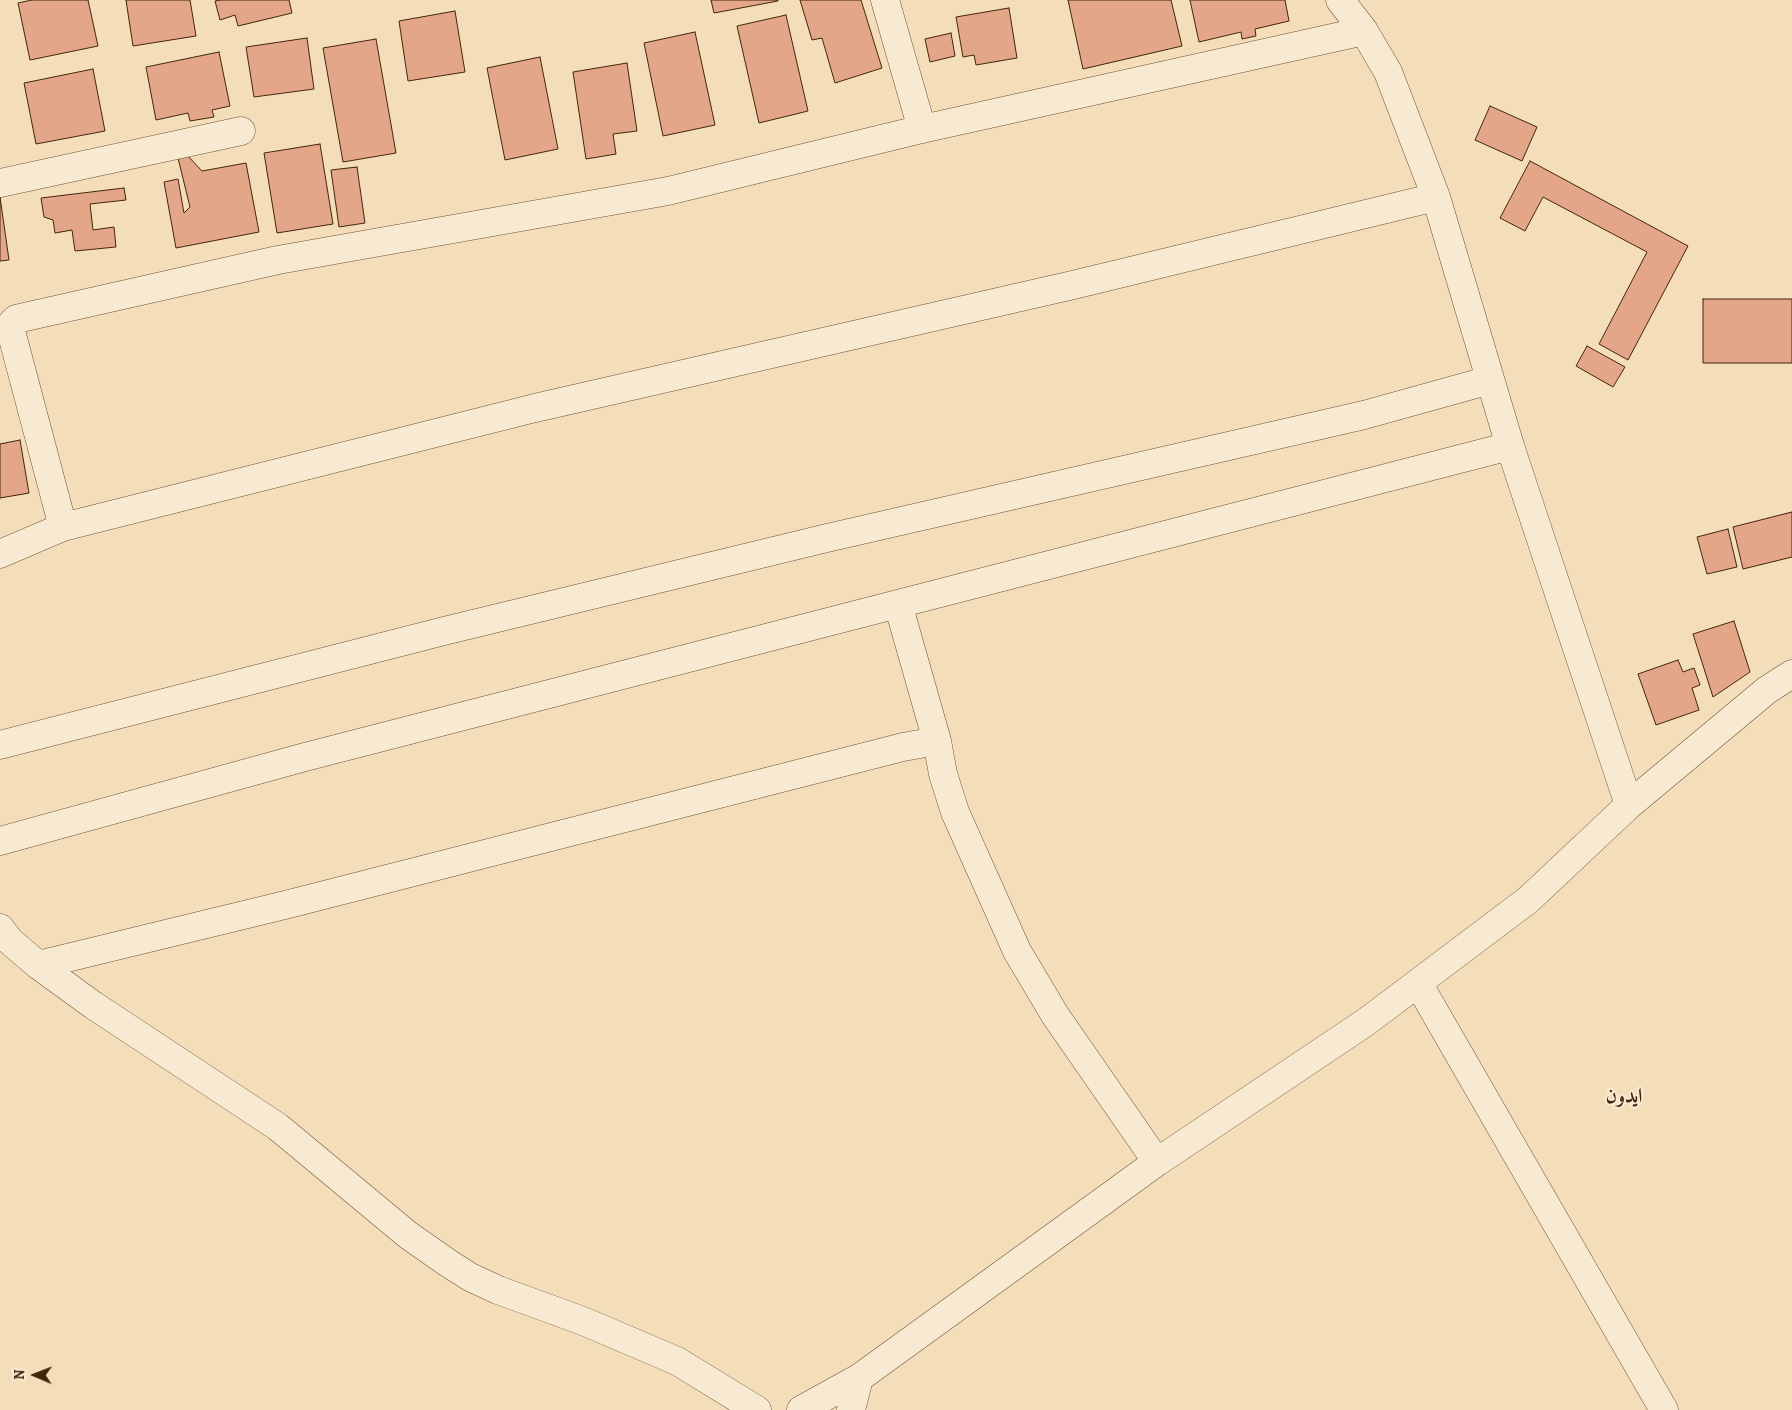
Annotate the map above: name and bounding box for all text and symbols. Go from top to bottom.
district label: ايدون [1606,1085,1642,1109]
north arrow [10,1350,60,1400]
text: N [10,1369,29,1380]

